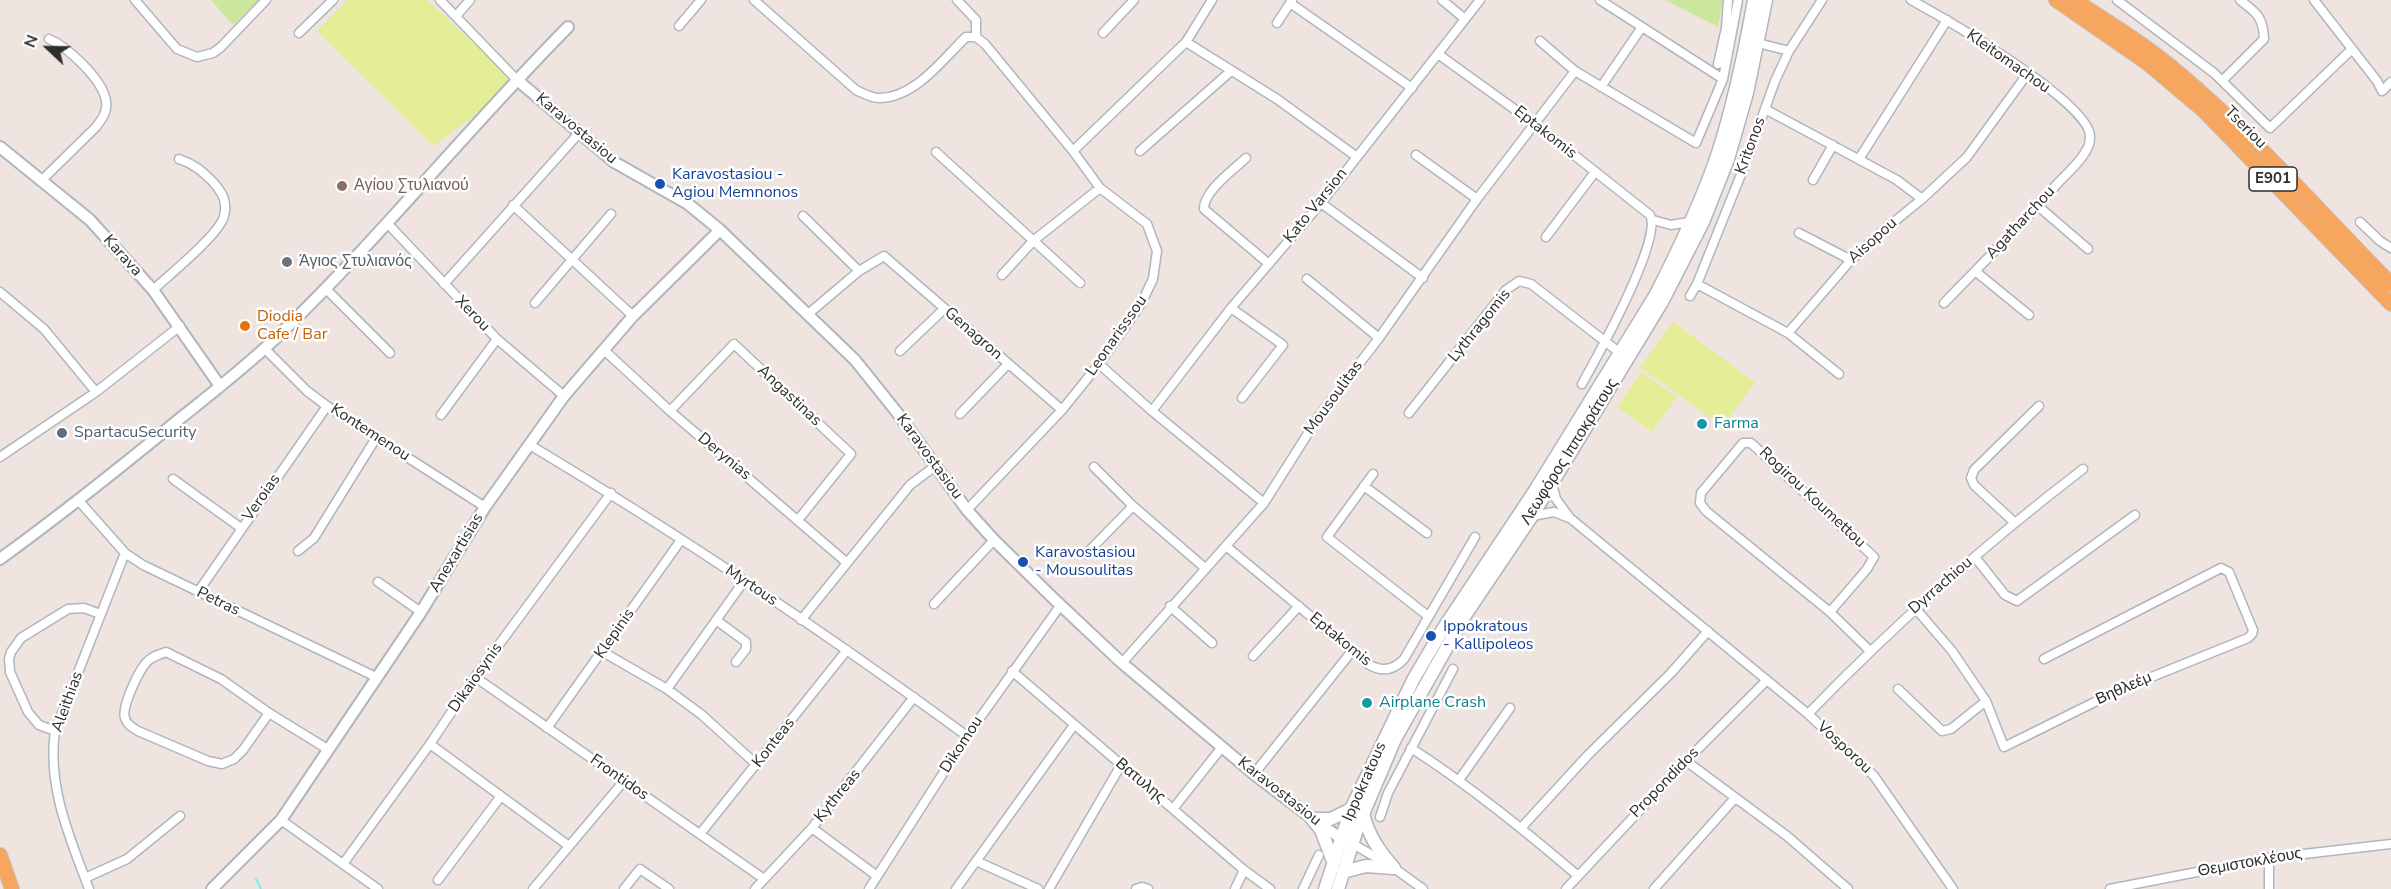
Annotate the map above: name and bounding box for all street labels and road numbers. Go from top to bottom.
street label: Kleitomachou [1962,26,2054,98]
street label: Karavostasiou [531,89,621,169]
street label: Eptakomis [1510,103,1580,163]
street label: Tseriou [2220,103,2270,153]
street label: Kritonos [1732,115,1770,177]
street label: Kato Varsion [1280,165,1352,247]
road number: E901 [2249,167,2297,191]
street label: Agatharchou [1982,183,2060,263]
street label: Aisopou [1845,214,1901,268]
street label: Karava [98,231,146,281]
street label: Lythragomis [1445,286,1515,366]
street label: Xerou [450,292,494,336]
street label: Leonarisssou [1082,292,1152,380]
street label: Genagron [940,304,1006,364]
street label: Mousoulitas [1301,357,1367,439]
street label: Angastinas [753,361,825,431]
street label: Λεωφόρος Ιπποκράτους [1517,375,1623,529]
street label: Kontemenou [327,400,413,466]
street label: Karavostasiou [892,411,966,503]
street label: Derynias [693,429,755,485]
street label: Rogirou Koumettou [1755,444,1869,552]
street label: Veroias [239,471,285,525]
street label: Anexartisias [426,510,488,596]
street label: Dyrrachiou [1905,553,1977,619]
street label: Myrtous [721,562,781,610]
street label: Petras [193,583,243,621]
street label: Klepinis [591,605,639,663]
street label: Eptakomis [1305,609,1375,671]
street label: Dikaiosynis [445,639,507,717]
street label: Βηθλεέμ [2093,668,2155,710]
street label: Aleithias [48,669,88,735]
street label: Dikomou [937,713,987,777]
street label: Konteas [749,714,799,772]
street label: Vosporou [1812,718,1876,778]
street label: Ippokratous [1339,739,1391,825]
street label: Propondidos [1627,744,1703,822]
street label: Frontidos [586,751,652,805]
street label: Karavostasiou [1233,753,1325,831]
street label: Βατυλης [1111,754,1169,808]
street label: Kythreas [811,766,865,826]
street label: Θεμιστοκλέους [2196,844,2304,882]

